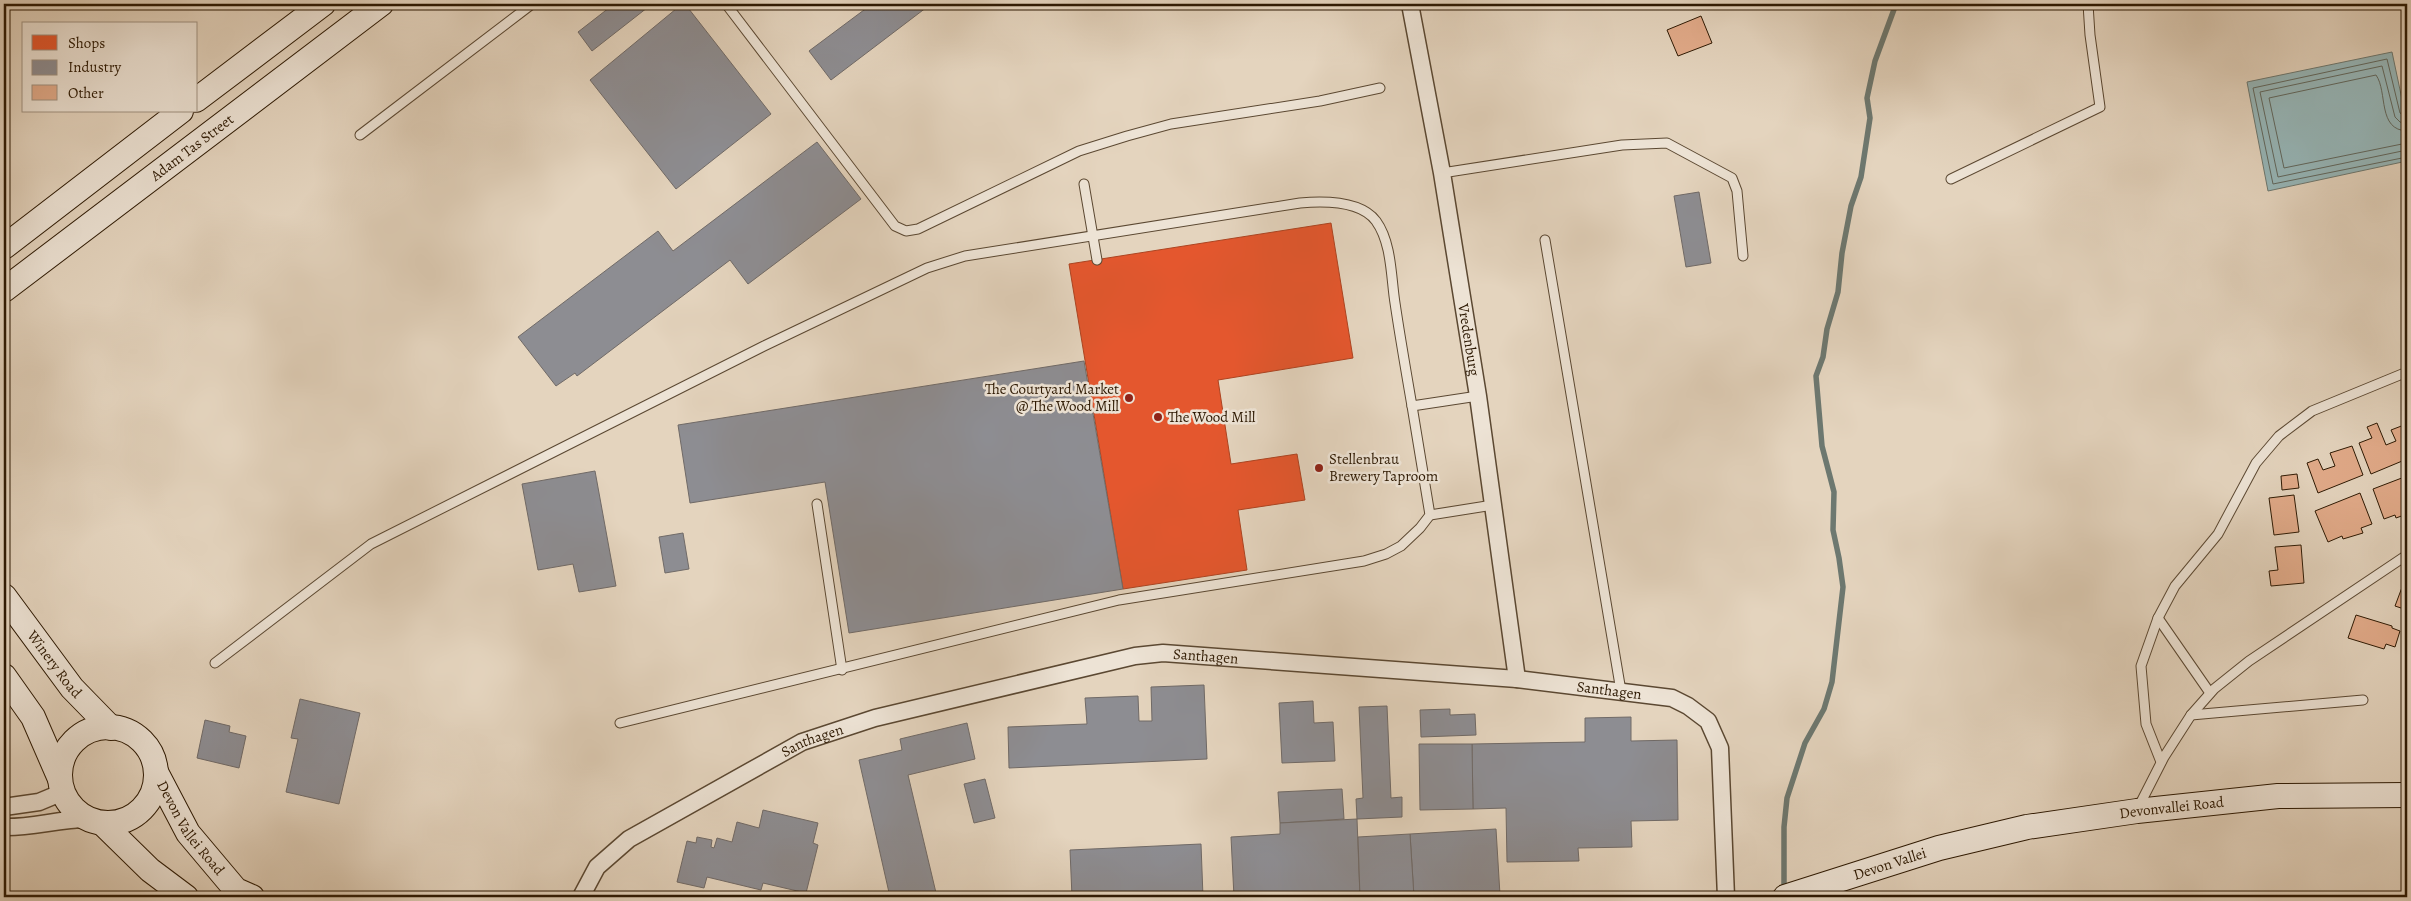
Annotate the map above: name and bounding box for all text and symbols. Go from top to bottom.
legend [22,22,198,112]
text: Shops [68,33,105,53]
text: Industry [68,57,122,77]
text: Other [68,83,104,103]
street label: Adam Tas Street [146,109,238,186]
street label: Vredenburg [1453,301,1485,378]
place label: The Courtyard Market @ The Wood Mill [985,379,1119,416]
marker: The Courtyard Market @ The Wood Mill [1123,392,1135,404]
place label: The Wood Mill [1168,407,1256,427]
marker: The Wood Mill [1152,411,1164,423]
place label: Stellenbrau Brewery Taproom [1329,449,1439,486]
marker: Stellenbrau Brewery Taproom [1313,462,1325,474]
street label: Winery Road [22,626,87,703]
street label: Santhagen [1172,644,1239,669]
street label: Santhagen [1576,676,1643,704]
street label: Santhagen [777,719,846,762]
street label: Devon Vallei Road [152,777,230,880]
street label: Devonvallei Road [2118,792,2226,823]
street label: Devon Vallei [1851,843,1929,885]

